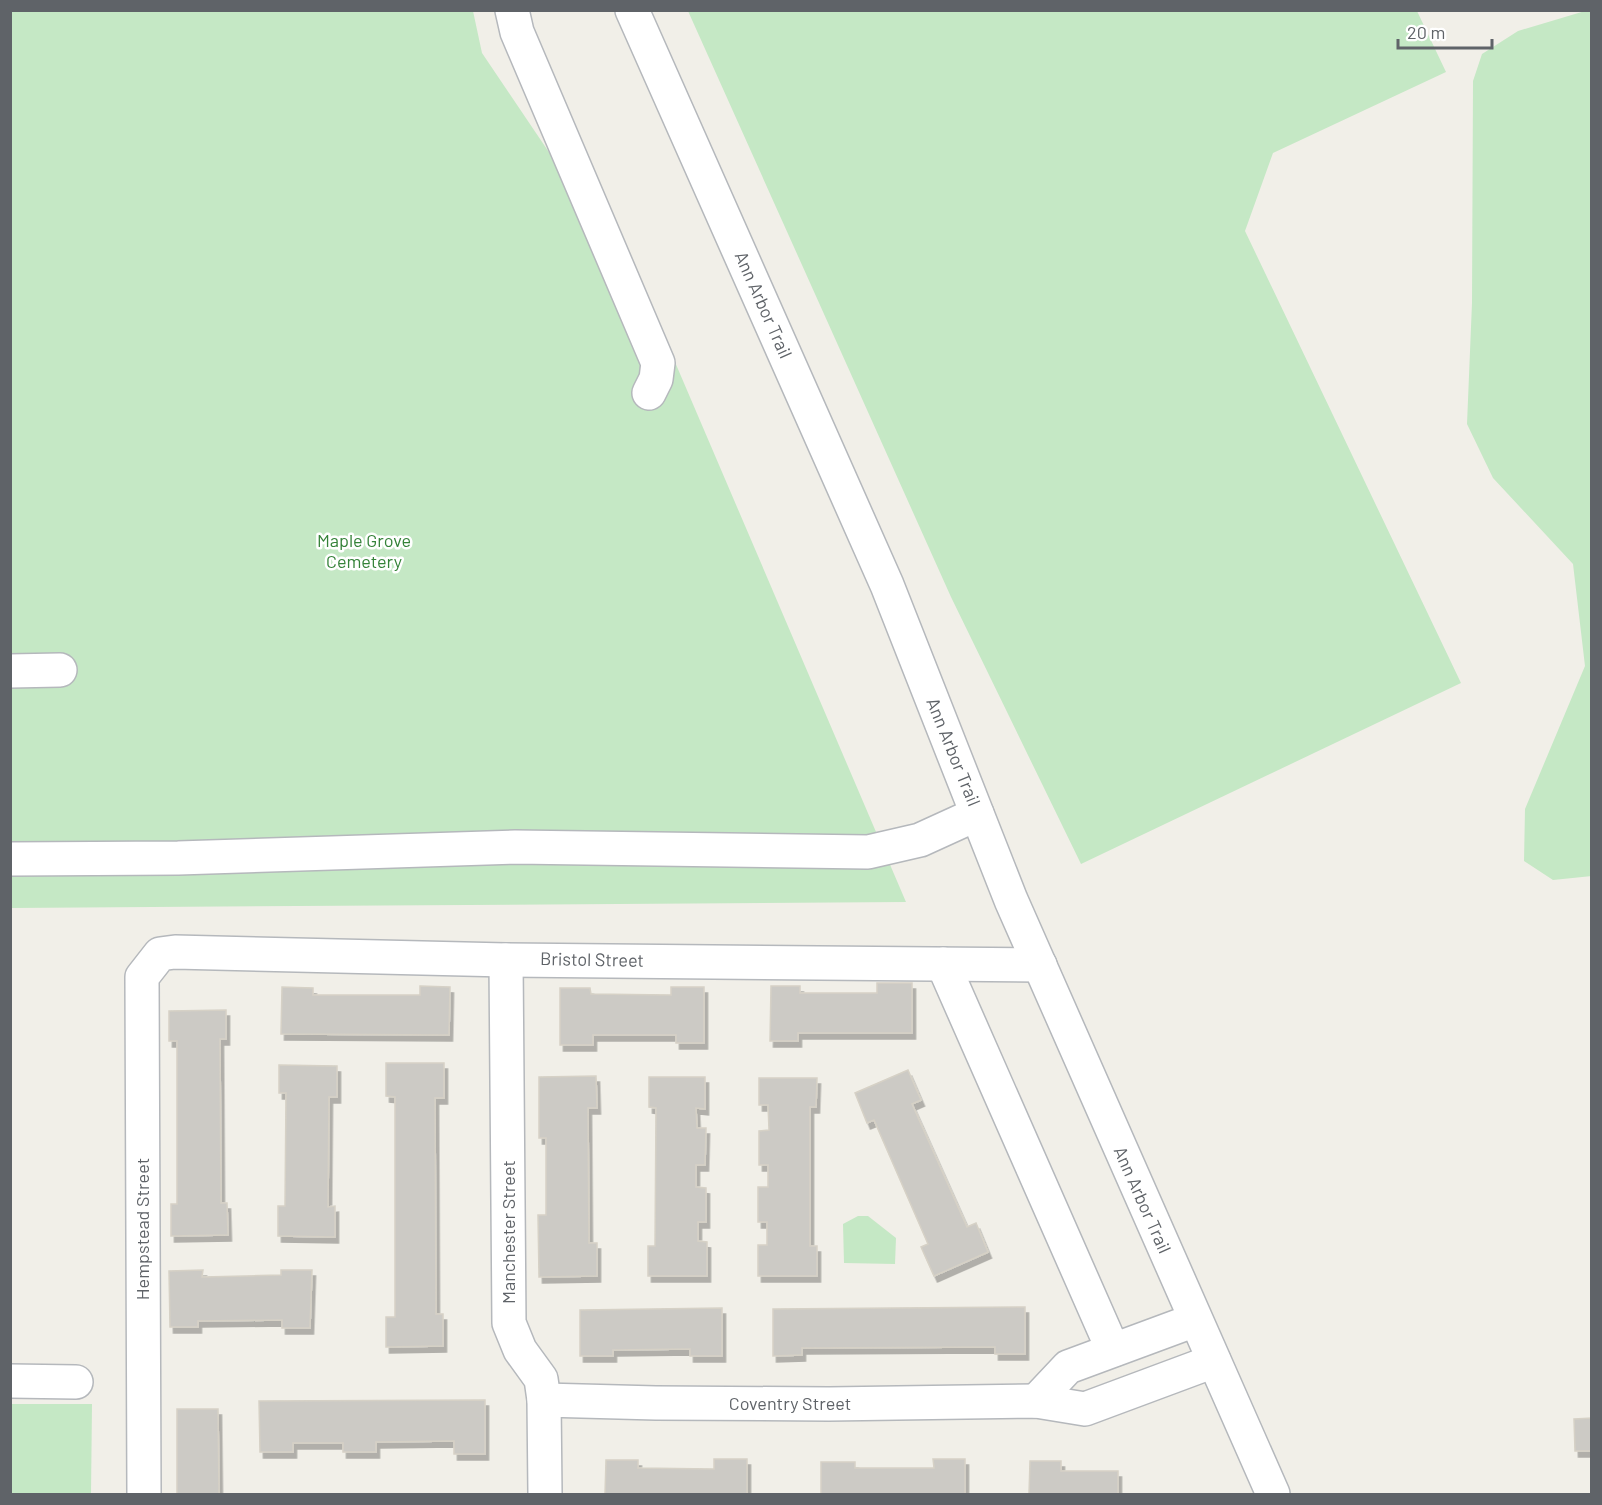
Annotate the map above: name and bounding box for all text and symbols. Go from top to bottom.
scale bar [1398,12,1492,50]
text: 20 m [1407,21,1445,43]
street label: Ann Arbor Trail [731,248,797,362]
park label: Maple Grove Cemetery [317,529,411,572]
street label: Ann Arbor Trail [922,694,986,809]
street label: Bristol Street [540,947,644,971]
street label: Ann Arbor Trail [1110,1143,1176,1257]
street label: Hempstead Street [131,1158,153,1300]
street label: Manchester Street [497,1160,519,1304]
street label: Coventry Street [729,1392,851,1414]

